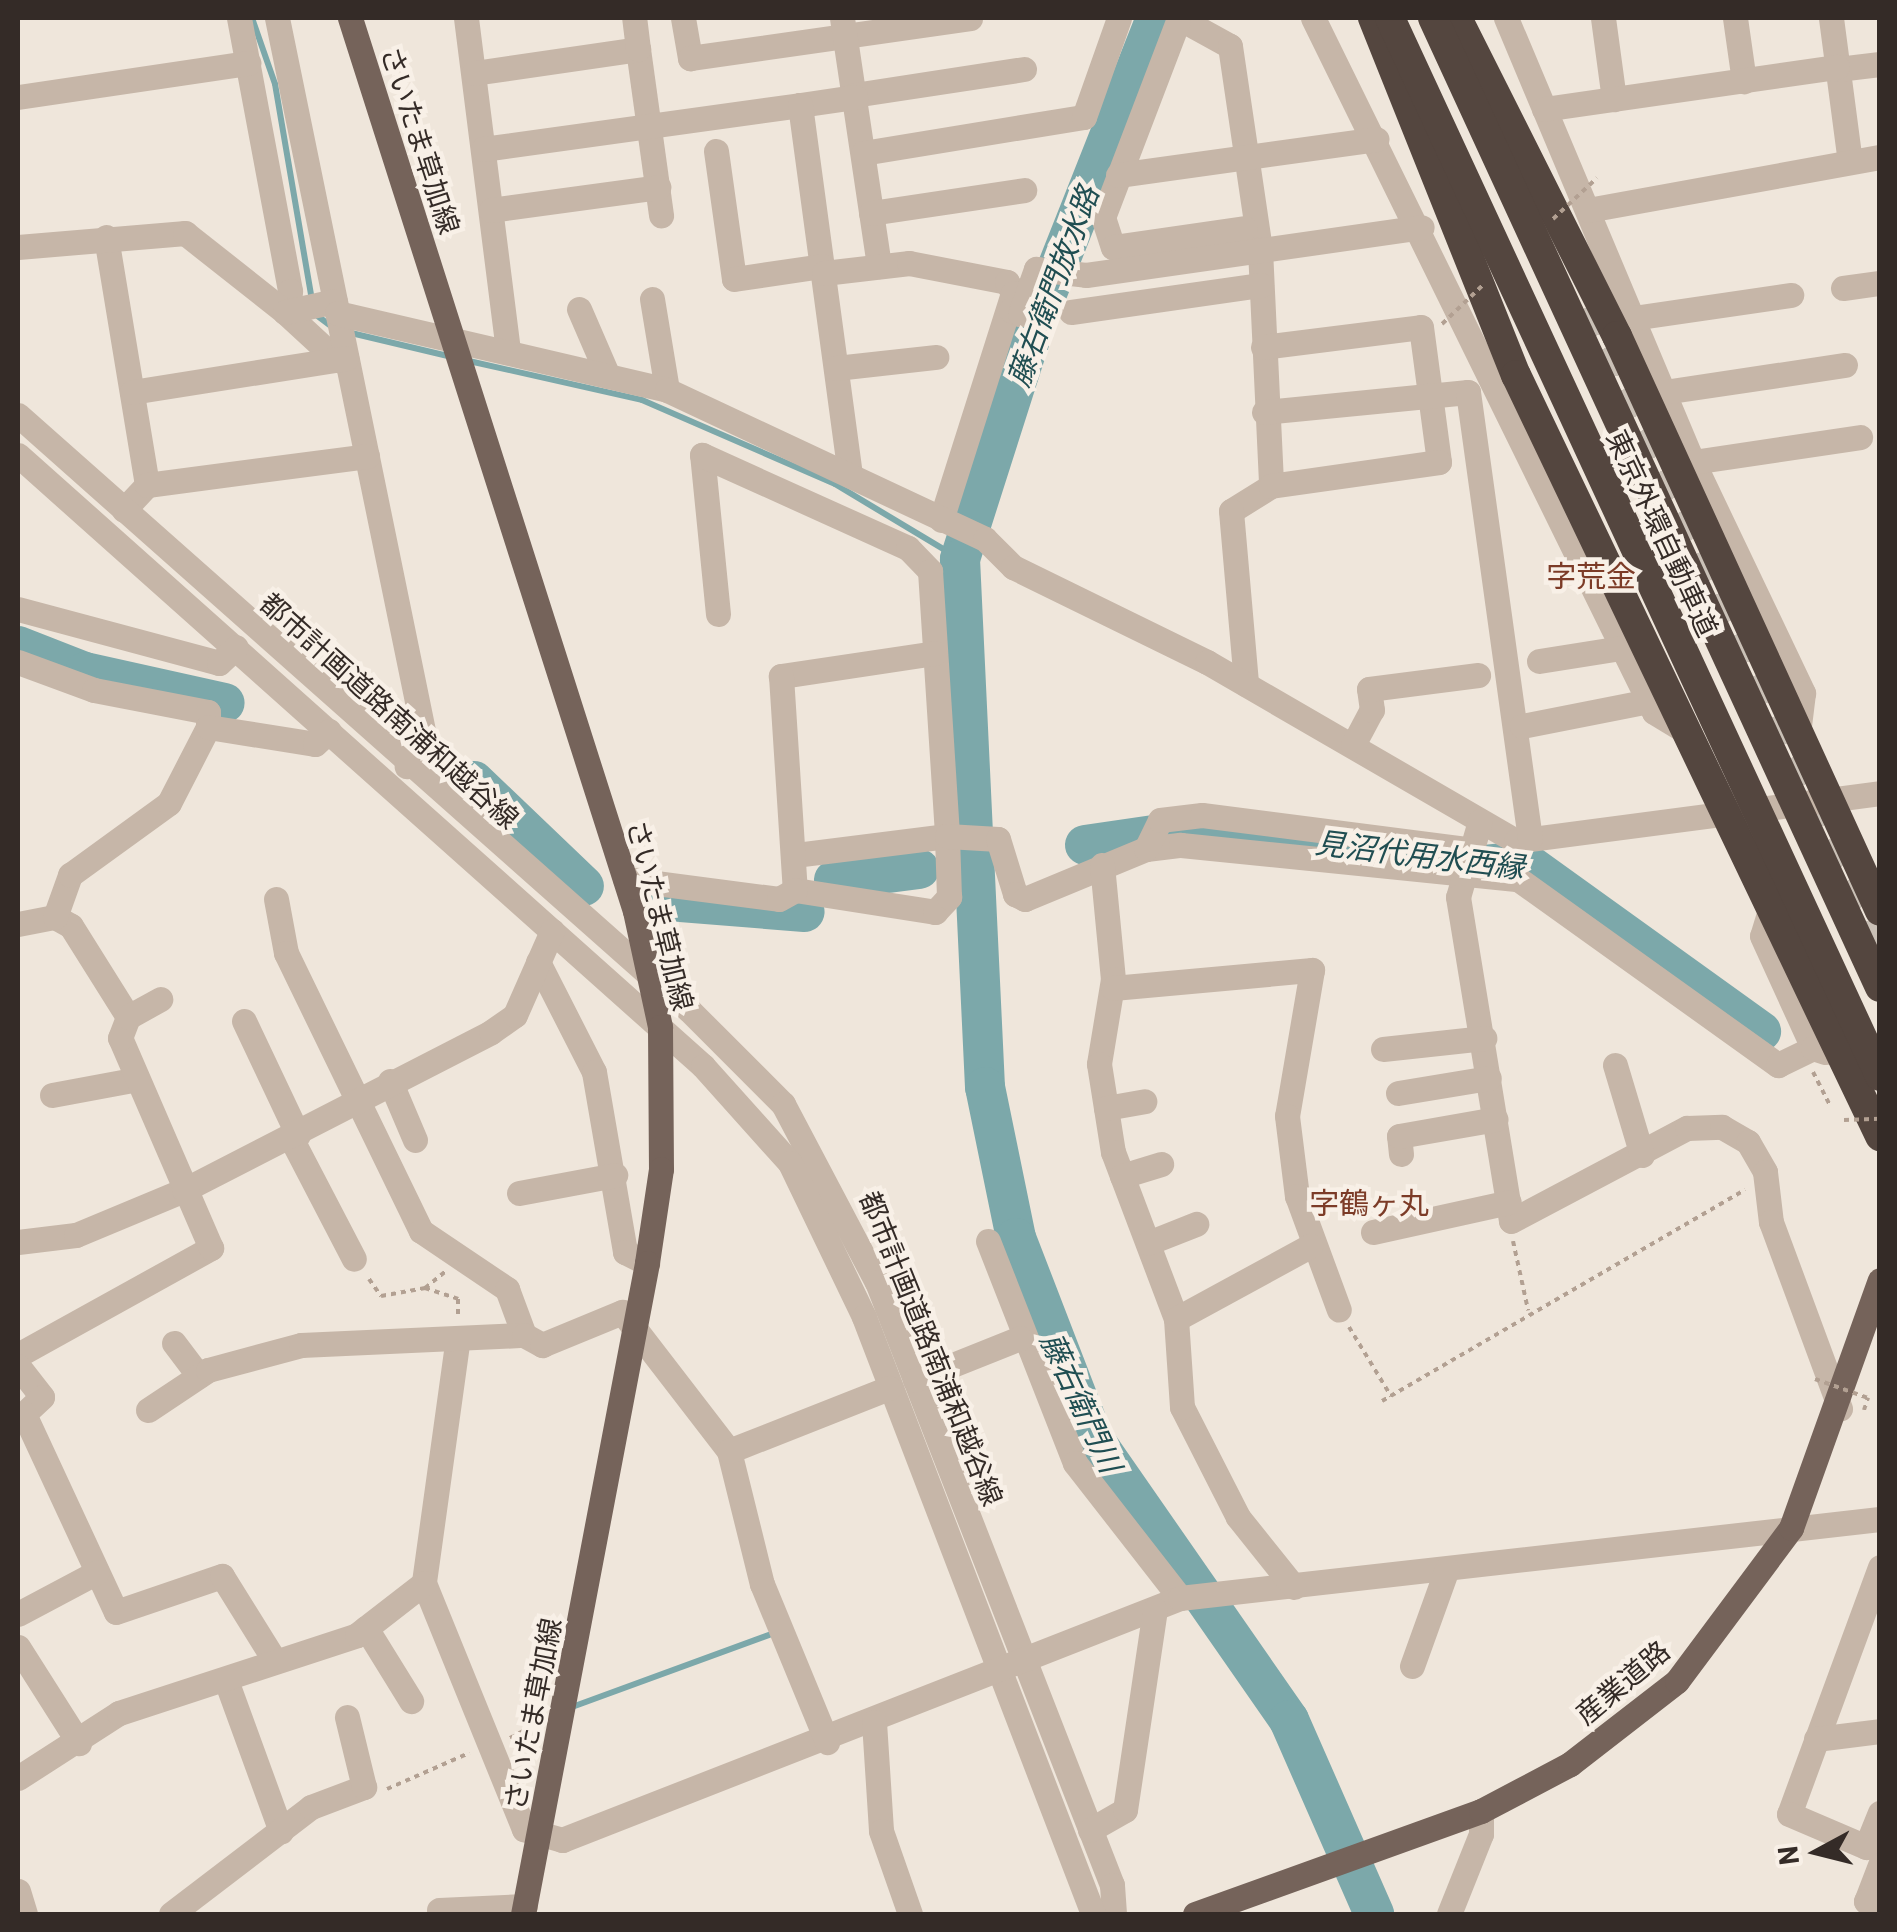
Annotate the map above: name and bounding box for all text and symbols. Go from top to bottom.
street label: さいたま草加線 [375,42,467,238]
water label: 藤右衛門放水路 [999,181,1105,391]
street label: 東京外環自動車道 [1600,424,1726,642]
district label: 字荒金 [1546,557,1636,593]
street label: 都市計画道路南浦和越谷線 [254,585,526,835]
street label: さいたま草加線 [621,816,701,1014]
water label: 見沼代用水西縁 [1314,823,1526,885]
district label: 字鶴ヶ丸 [1309,1184,1429,1220]
street label: 都市計画道路南浦和越谷線 [853,1186,1011,1510]
water label: 藤右衛門川 [1034,1326,1130,1478]
street label: さいたま草加線 [497,1615,567,1813]
street label: 産業道路 [1568,1633,1676,1731]
north arrow [1767,1802,1867,1902]
text: N [1769,1844,1805,1867]

